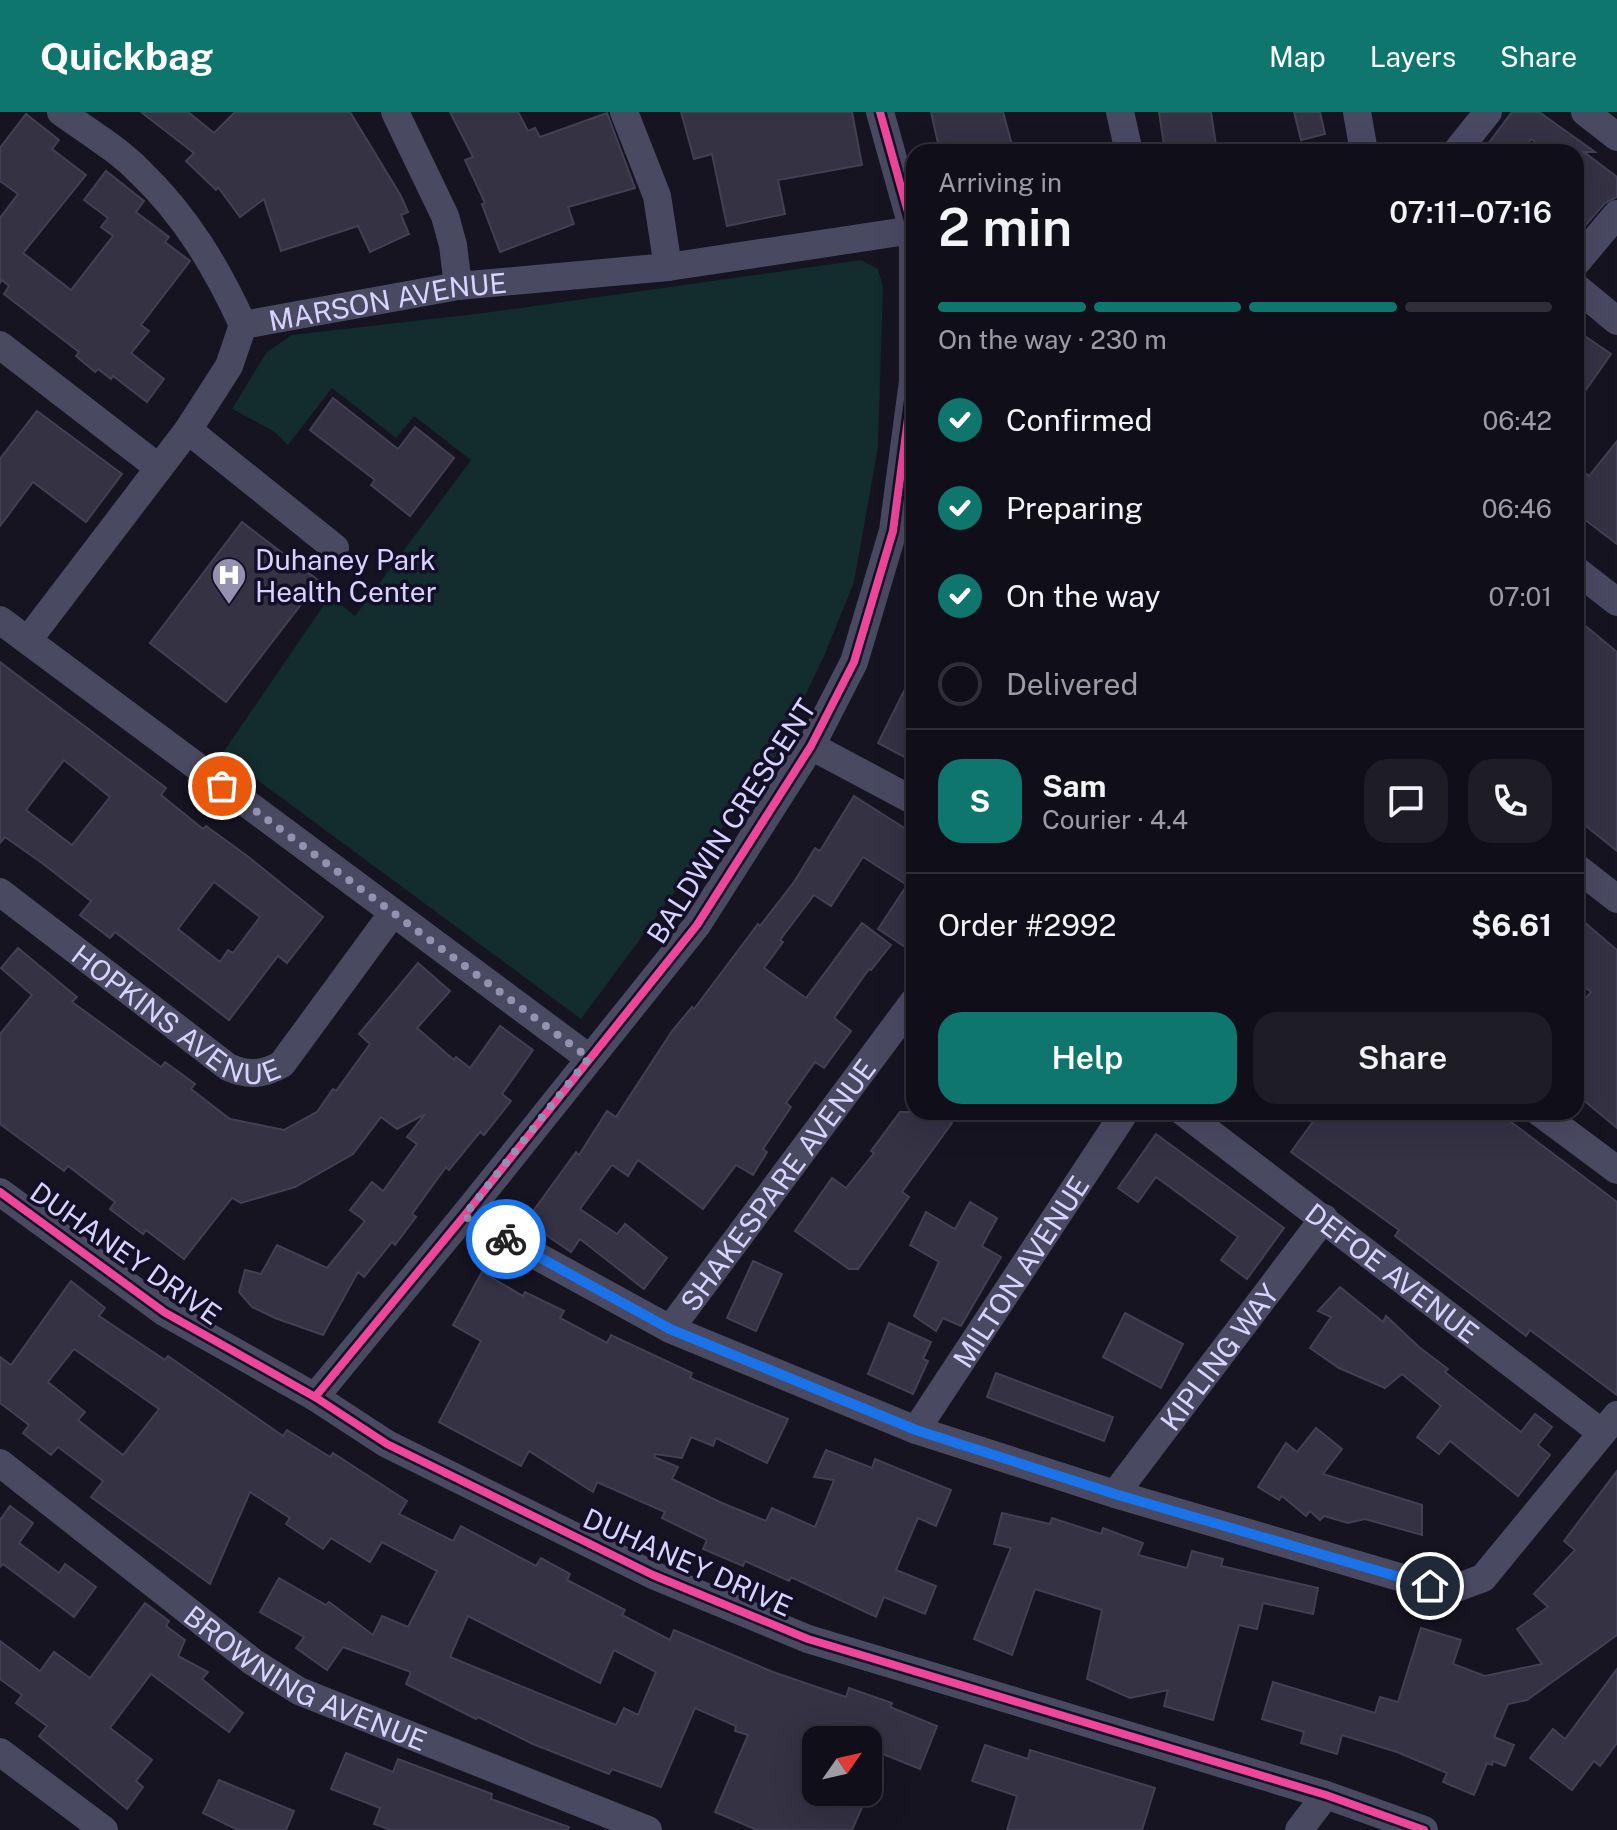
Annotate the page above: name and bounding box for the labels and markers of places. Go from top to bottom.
place label: Duhaney Park Health Center [255,543,437,608]
hospital icon: Duhaney Park Health Center [210,556,248,606]
pin [188,752,256,820]
pin [1396,1552,1464,1620]

